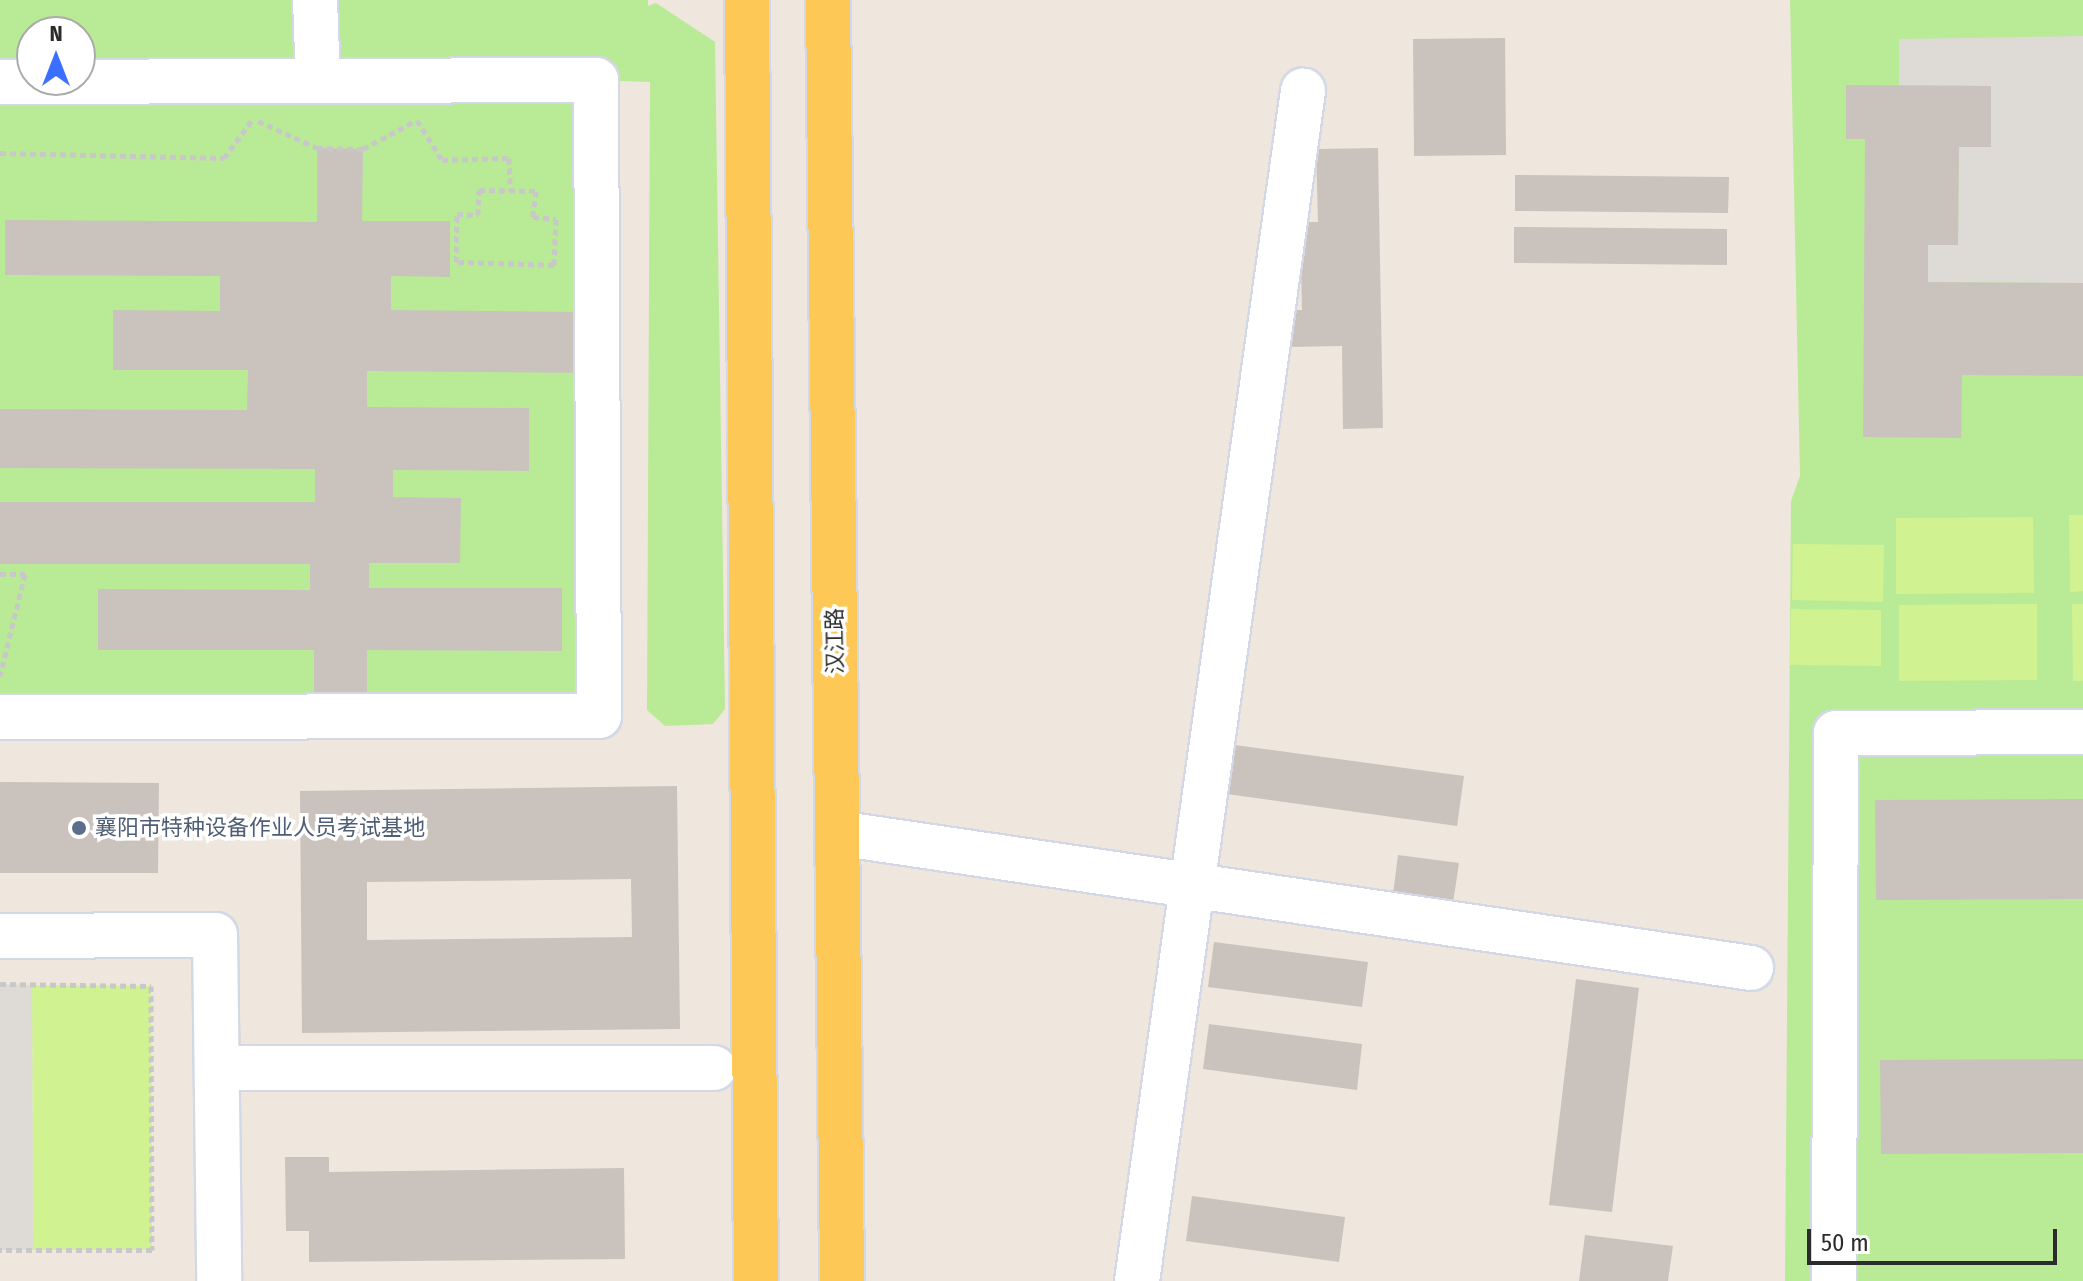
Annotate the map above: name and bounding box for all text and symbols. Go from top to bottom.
north arrow [16,16,96,96]
text: N [49,20,63,47]
street label: 汉江路 [821,608,849,674]
place label: 襄阳市特种设备作业人员考试基地 [95,815,425,841]
marker: 襄阳市特种设备作业人员考试基地 [70,819,88,837]
scale bar [1811,1213,2061,1263]
text: 50 m [1821,1229,1869,1257]

